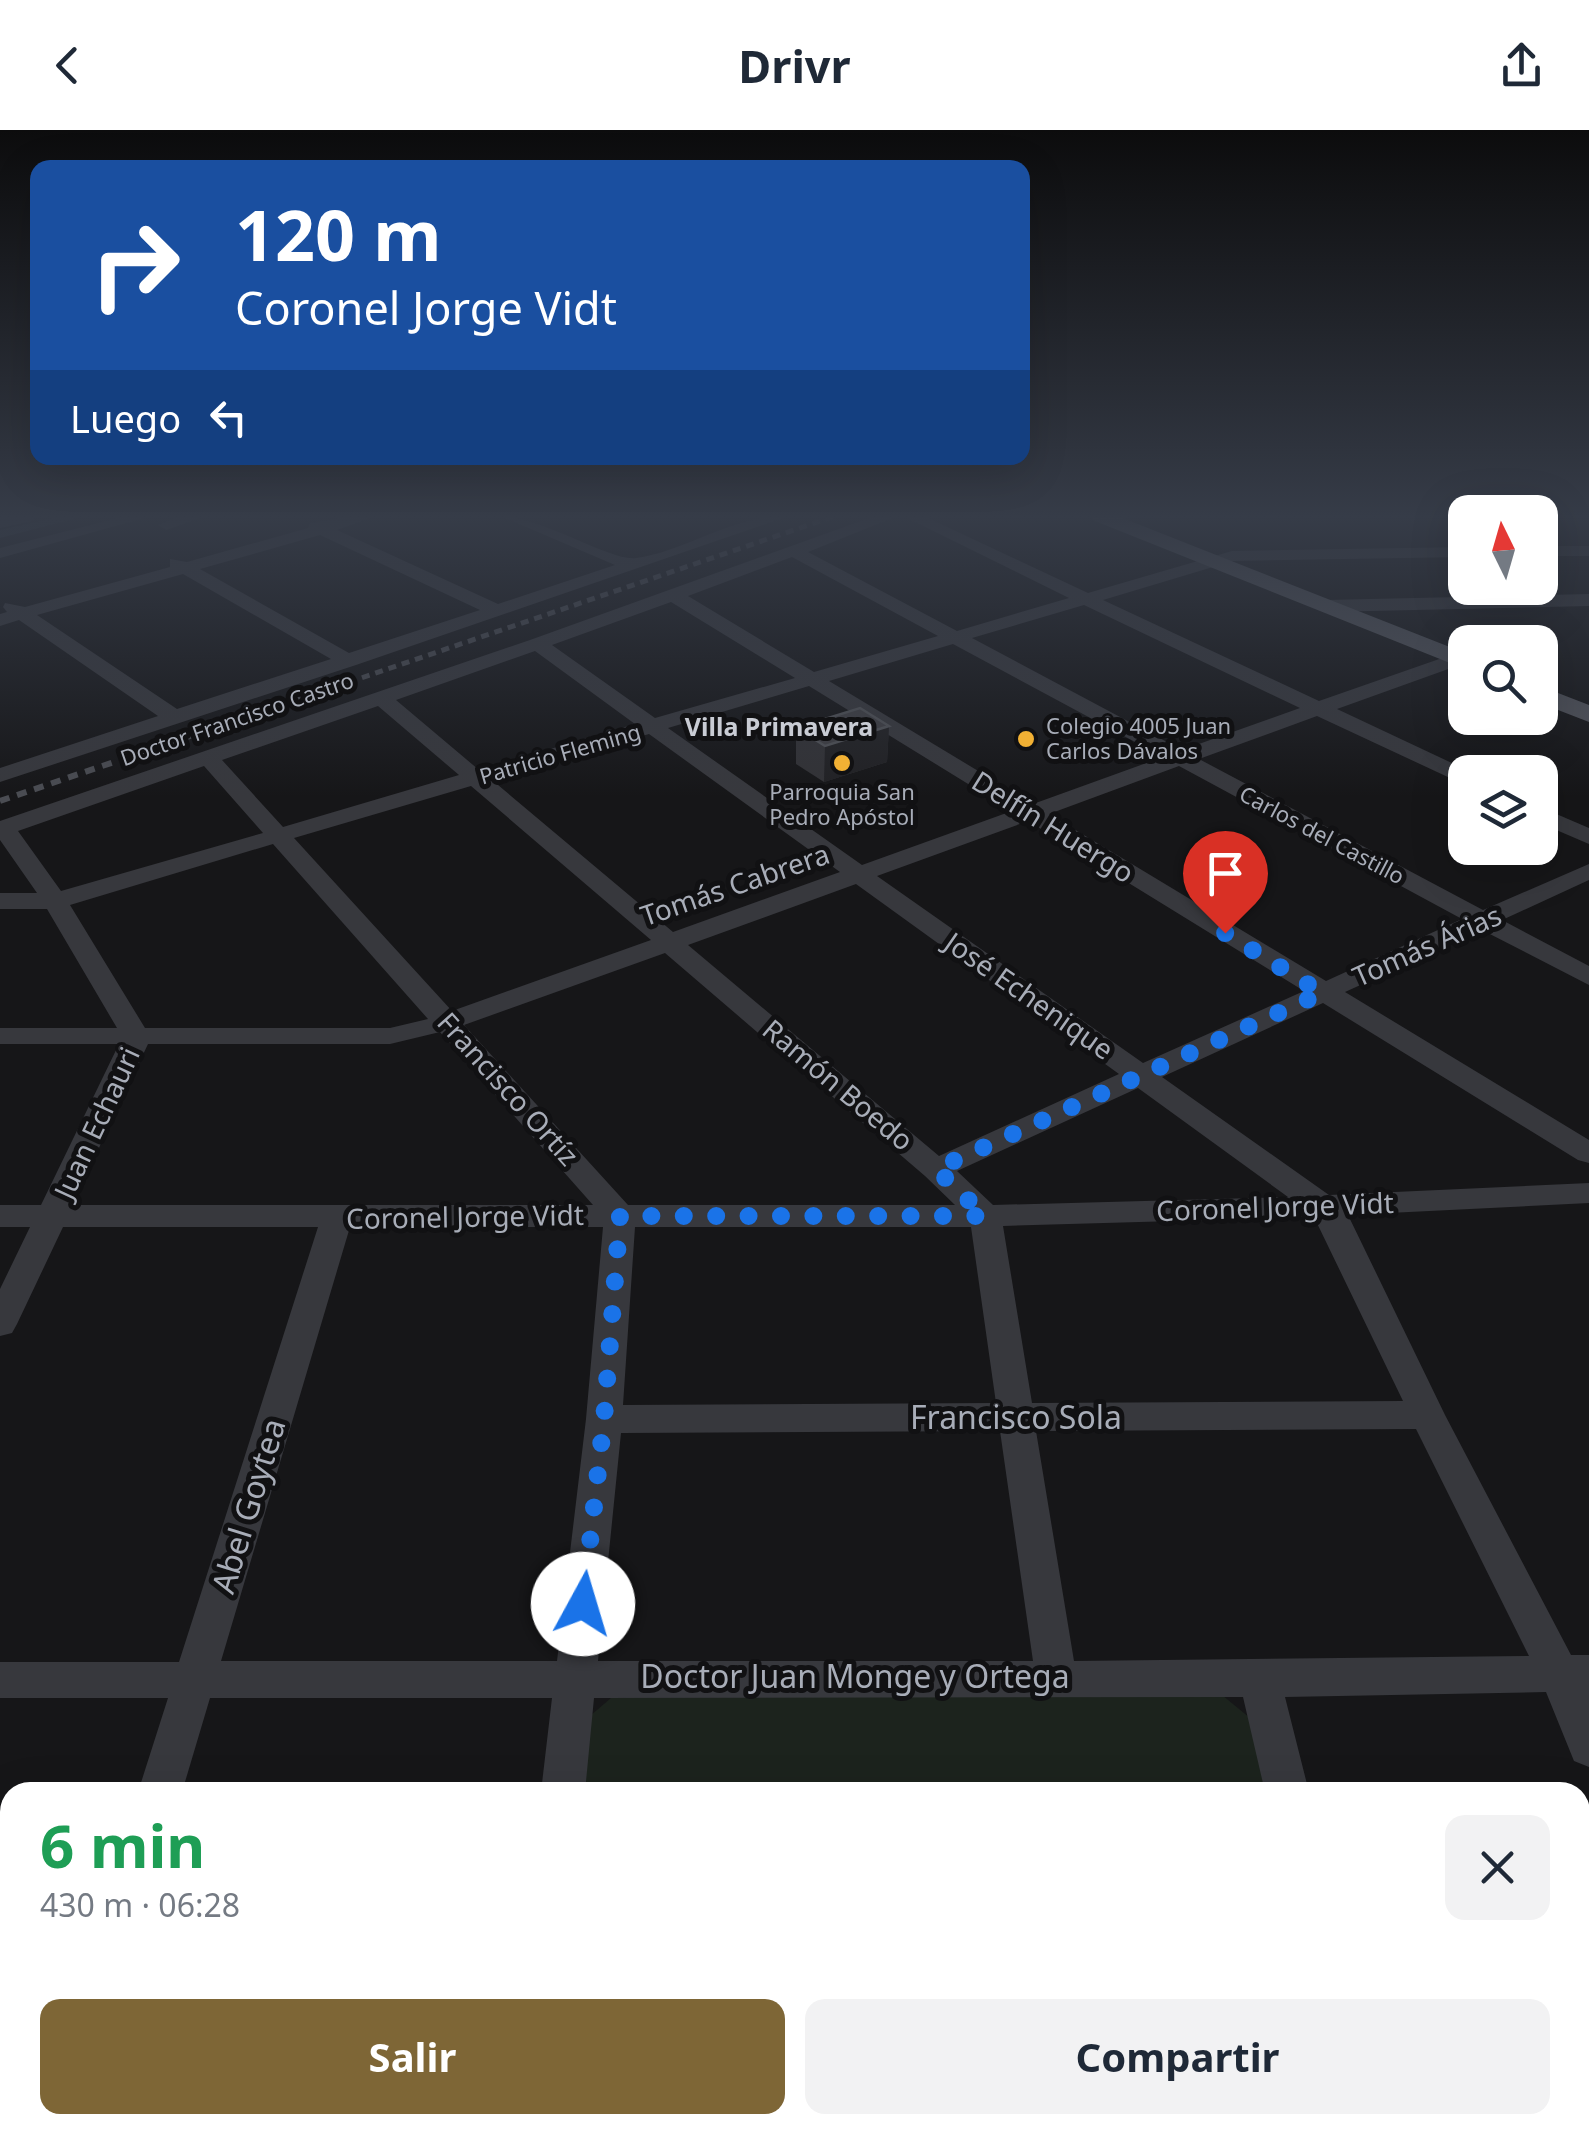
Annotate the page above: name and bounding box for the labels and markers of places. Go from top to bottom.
place label: Colegio 4005 Juan Carlos Dávalos [1046,710,1231,765]
marker: Colegio 4005 Juan Carlos Dávalos [1015,728,1037,750]
marker: Parroquia San Pedro Apóstol [831,752,853,774]
place label: Parroquia San Pedro Apóstol [769,776,915,831]
pin [1183,831,1268,934]

